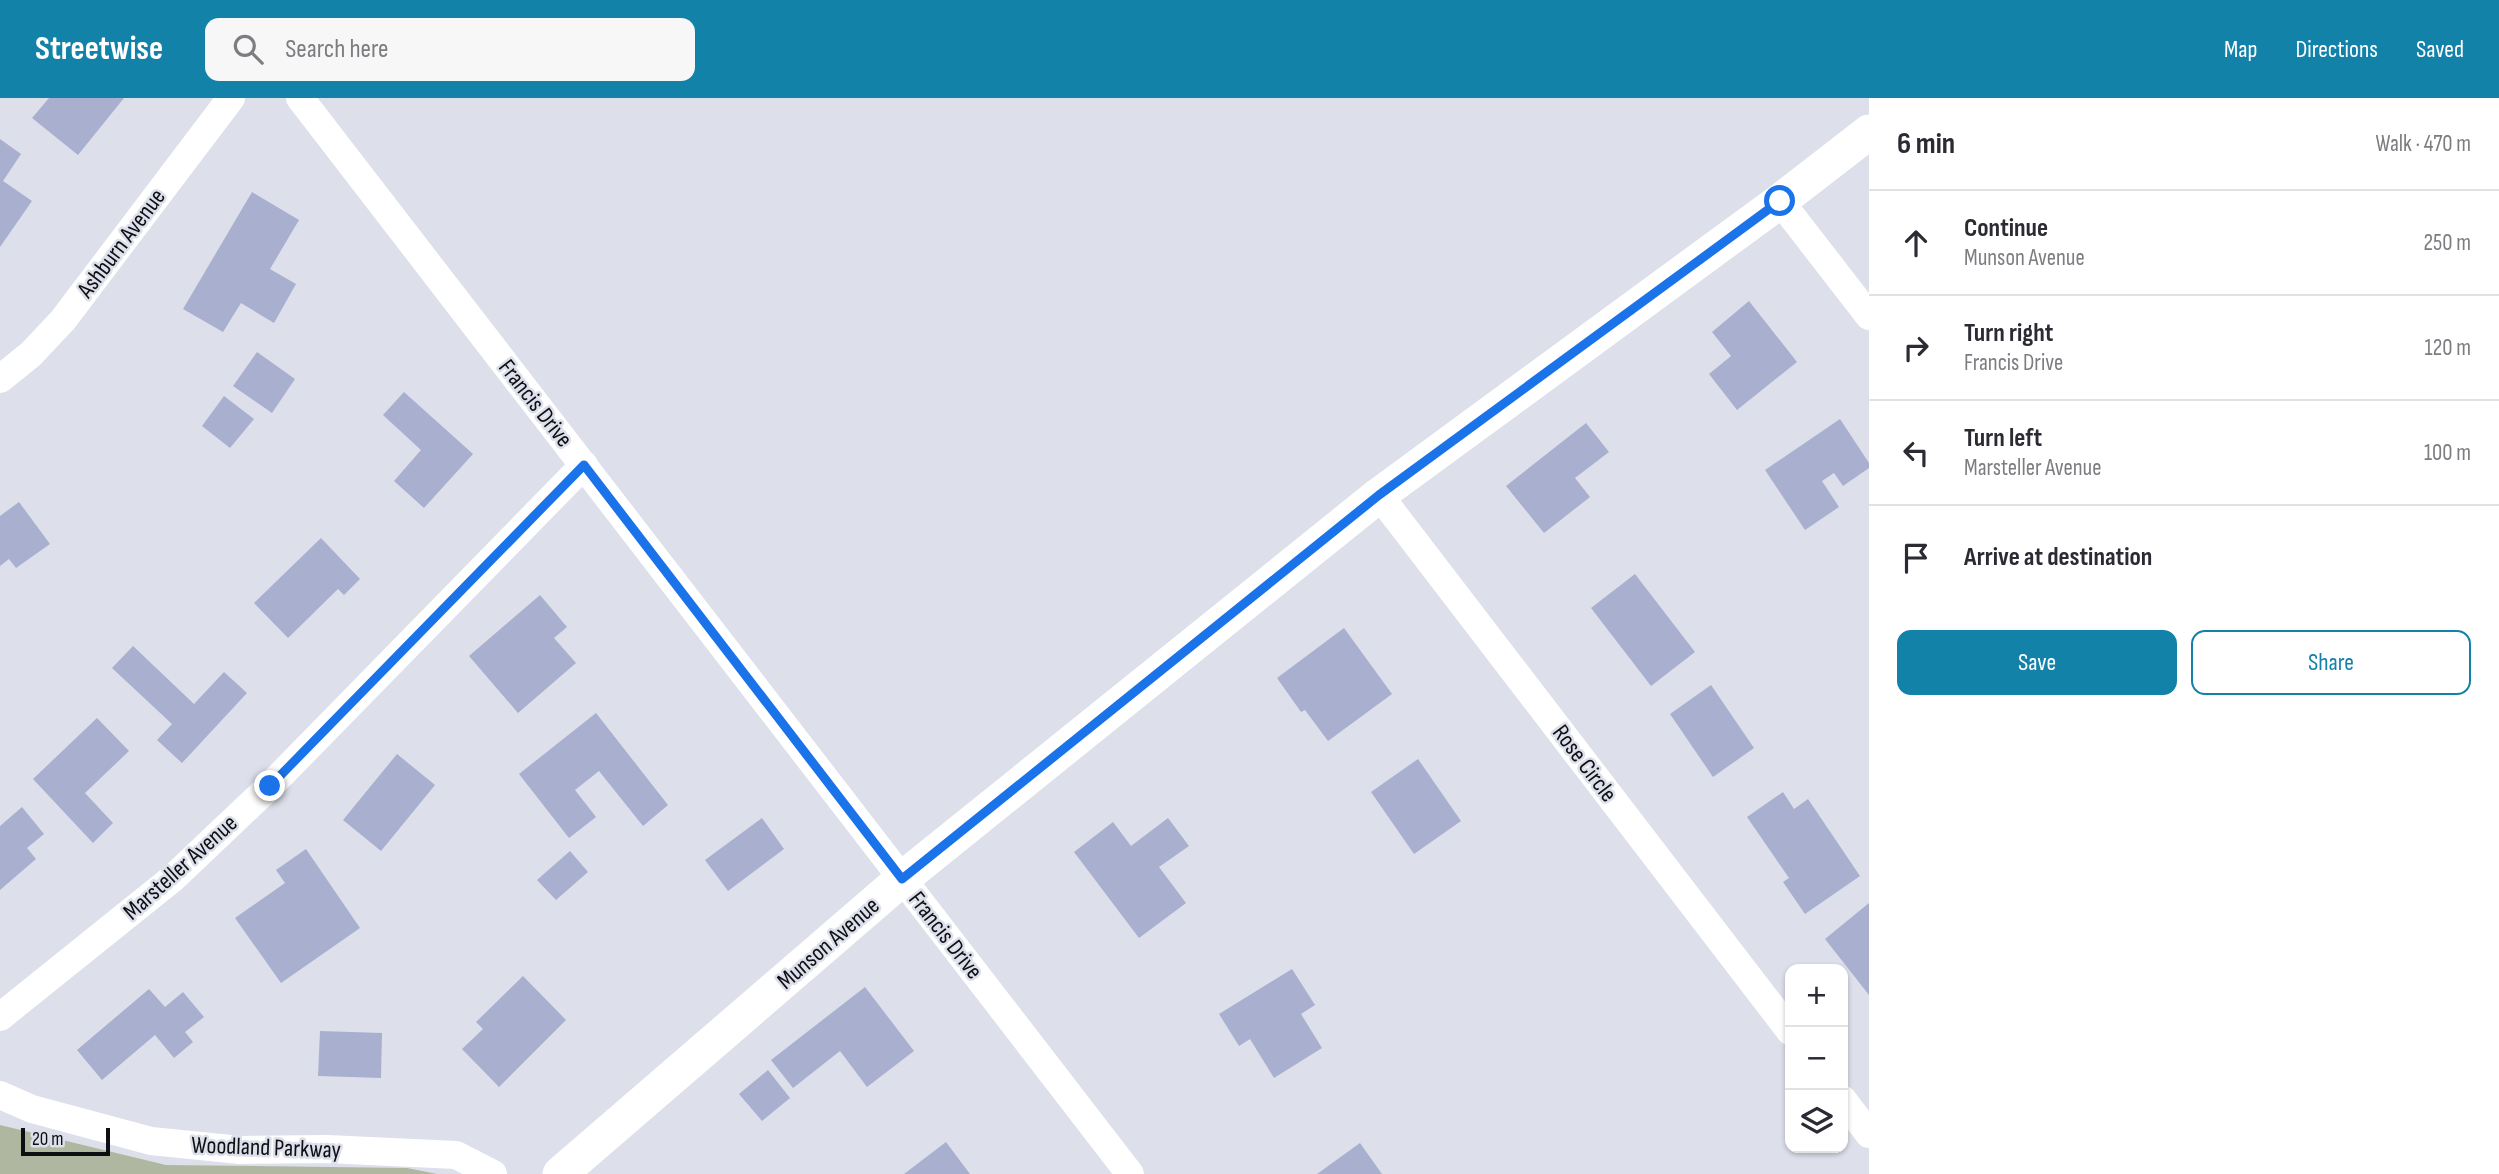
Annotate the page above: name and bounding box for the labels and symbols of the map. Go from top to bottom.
street label: Ashburn Avenue [70,183,172,304]
route start [1764,185,1795,216]
street label: Francis Drive [492,354,579,453]
street label: Rose Circle [1546,719,1623,808]
route end [254,770,285,801]
street label: Marsteller Avenue [117,809,243,926]
street label: Francis Drive [902,886,989,985]
street label: Munson Avenue [771,891,885,996]
scale bar [21,1125,110,1157]
street label: Woodland Parkway [191,1130,341,1165]

